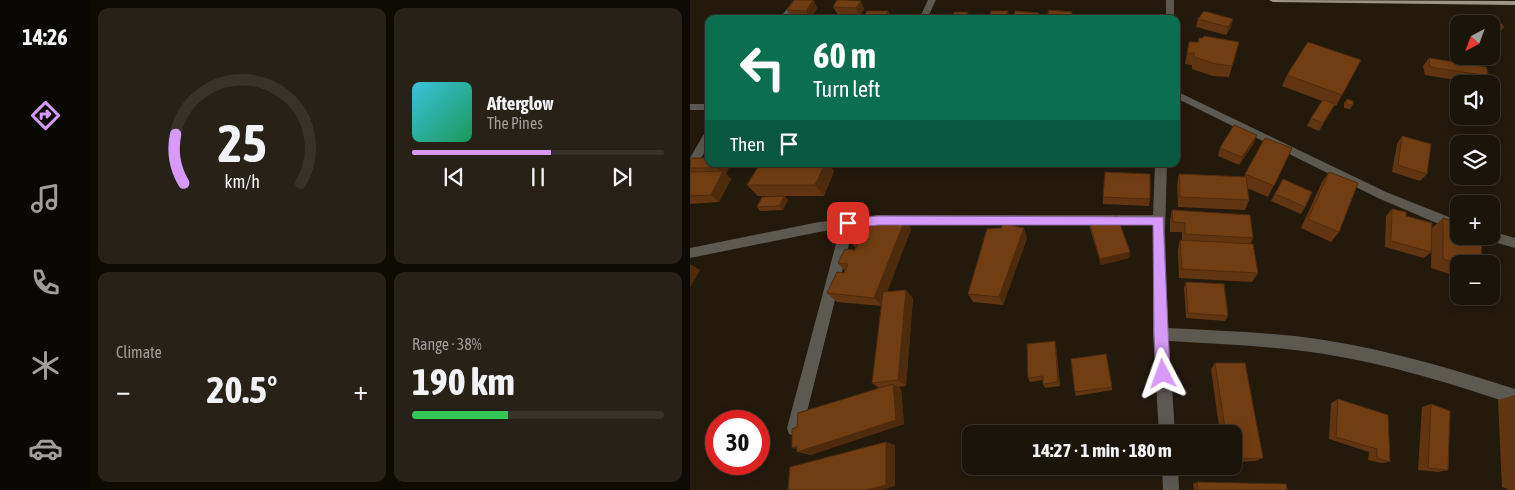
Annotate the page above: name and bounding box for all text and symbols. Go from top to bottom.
north arrow [1450,15,1500,65]
map controls [1450,15,1500,305]
text: 14:26 [22,24,68,50]
icon: left [730,35,795,100]
text: 60 m [813,35,876,75]
button: sound [1450,75,1500,125]
text: Turn left [813,76,880,102]
text: Afterglow [487,92,554,114]
icon: directions [28,98,63,133]
text: 25 [218,113,266,173]
text: The Pines [487,114,543,132]
icon: arrive [775,130,803,158]
text: Then [730,133,765,155]
button: layers [1450,135,1500,185]
icon: previous [440,163,468,191]
icon: pause [524,163,552,191]
icon: next [608,163,636,191]
text: km/h [224,171,260,192]
icon: music [28,181,63,216]
button: + [1450,195,1500,245]
pin [827,202,869,244]
icon: arrive [834,209,862,237]
button: − [1450,255,1500,305]
icon: phone [28,265,63,300]
text: Range · 38% [412,335,482,353]
text: Climate [116,343,162,361]
position arrow [1136,347,1188,399]
icon: climate [28,348,63,383]
text: 190 km [412,360,515,403]
text: 20.5° [207,368,277,411]
text: − [116,374,131,406]
text: + [353,374,368,406]
speed limit sign: 30 [705,410,770,475]
icon: car [28,431,63,466]
text: 14:27 · 1 min · 180 m [1032,439,1172,461]

